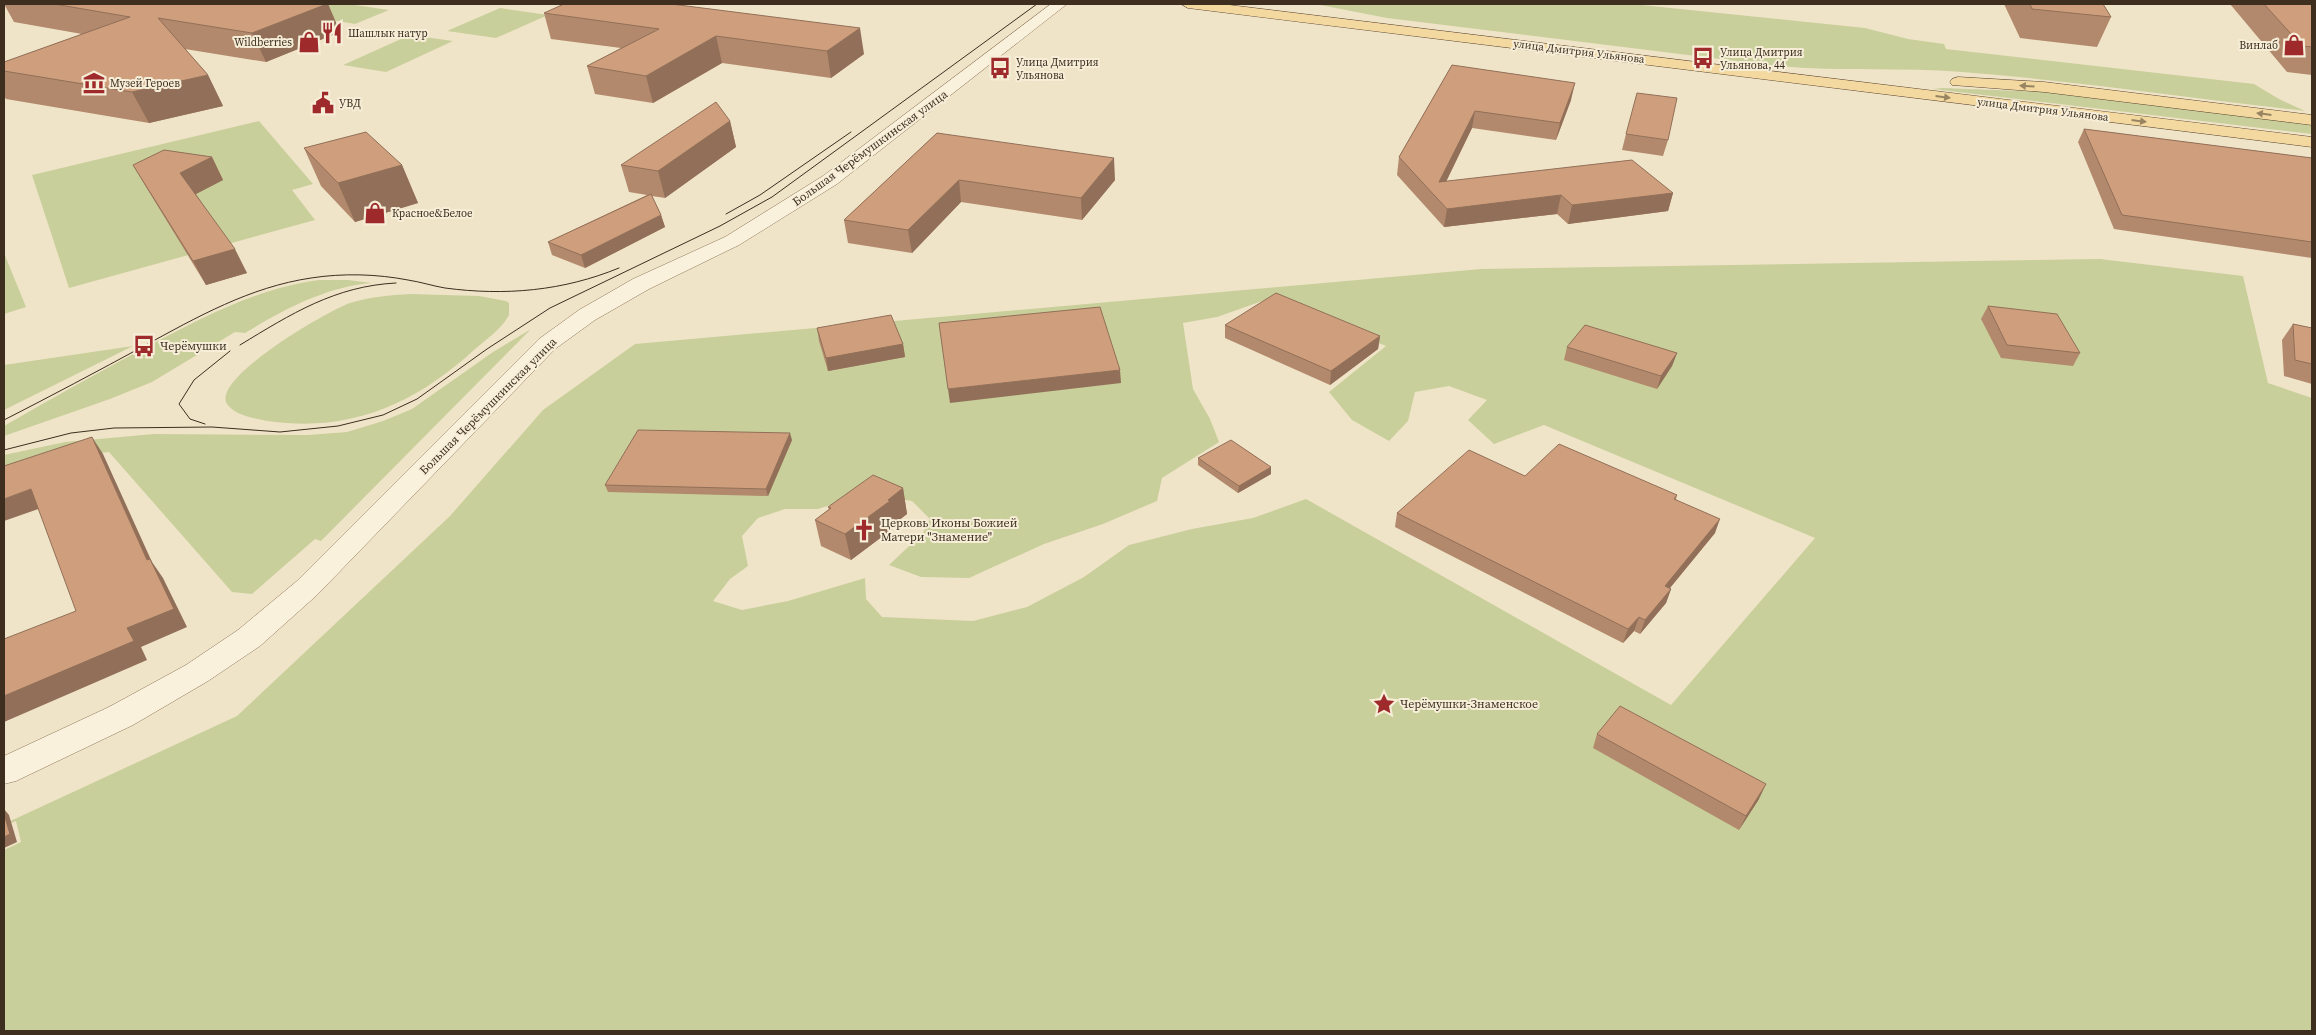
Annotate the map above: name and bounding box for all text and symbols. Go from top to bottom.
restaurant icon: Шашлык натур [319,20,345,46]
place label: Шашлык натур [348,26,428,41]
shop icon: Wildberries [296,29,322,55]
shop icon: Винлаб [2281,32,2307,58]
place label: Wildberries [234,35,292,50]
street label: улица Дмитрия Ульянова [1512,36,1646,67]
place label: Винлаб [2239,38,2278,53]
bus stop icon: Улица Дмитрия Ульянова, 44 [1690,45,1716,71]
place label: Улица Дмитрия Ульянова, 44 [1720,45,1803,73]
bus stop icon: Улица Дмитрия Ульянова [987,55,1013,81]
place label: Улица Дмитрия Ульянова [1016,55,1099,83]
museum icon: Музей Героев [81,70,107,96]
place label: Музей Героев [110,76,180,91]
one-way arrow [2019,81,2035,89]
street label: Большая Черёмушкинская улица [789,86,951,210]
public building icon: УВД [310,90,336,116]
one-way arrow [1936,93,1952,101]
street label: улица Дмитрия Ульянова [1976,94,2110,125]
place label: УВД [339,96,361,111]
one-way arrow [2256,110,2272,118]
one-way arrow [2132,117,2148,125]
shop icon: Красное&Белое [362,200,388,226]
place label: Красное&Белое [392,206,473,221]
bus stop icon: Черёмушки [131,333,157,359]
street label: Большая Черёмушкинская улица [416,333,561,478]
place label: Черёмушки [160,338,227,354]
place label: Церковь Иконы Божией Матери "Знамение" [881,515,1018,545]
church icon: Церковь Иконы Божией Матери "Знамение" [851,517,877,543]
place icon: Черёмушки-Знаменское [1371,691,1397,717]
place label: Черёмушки-Знаменское [1400,696,1538,712]

